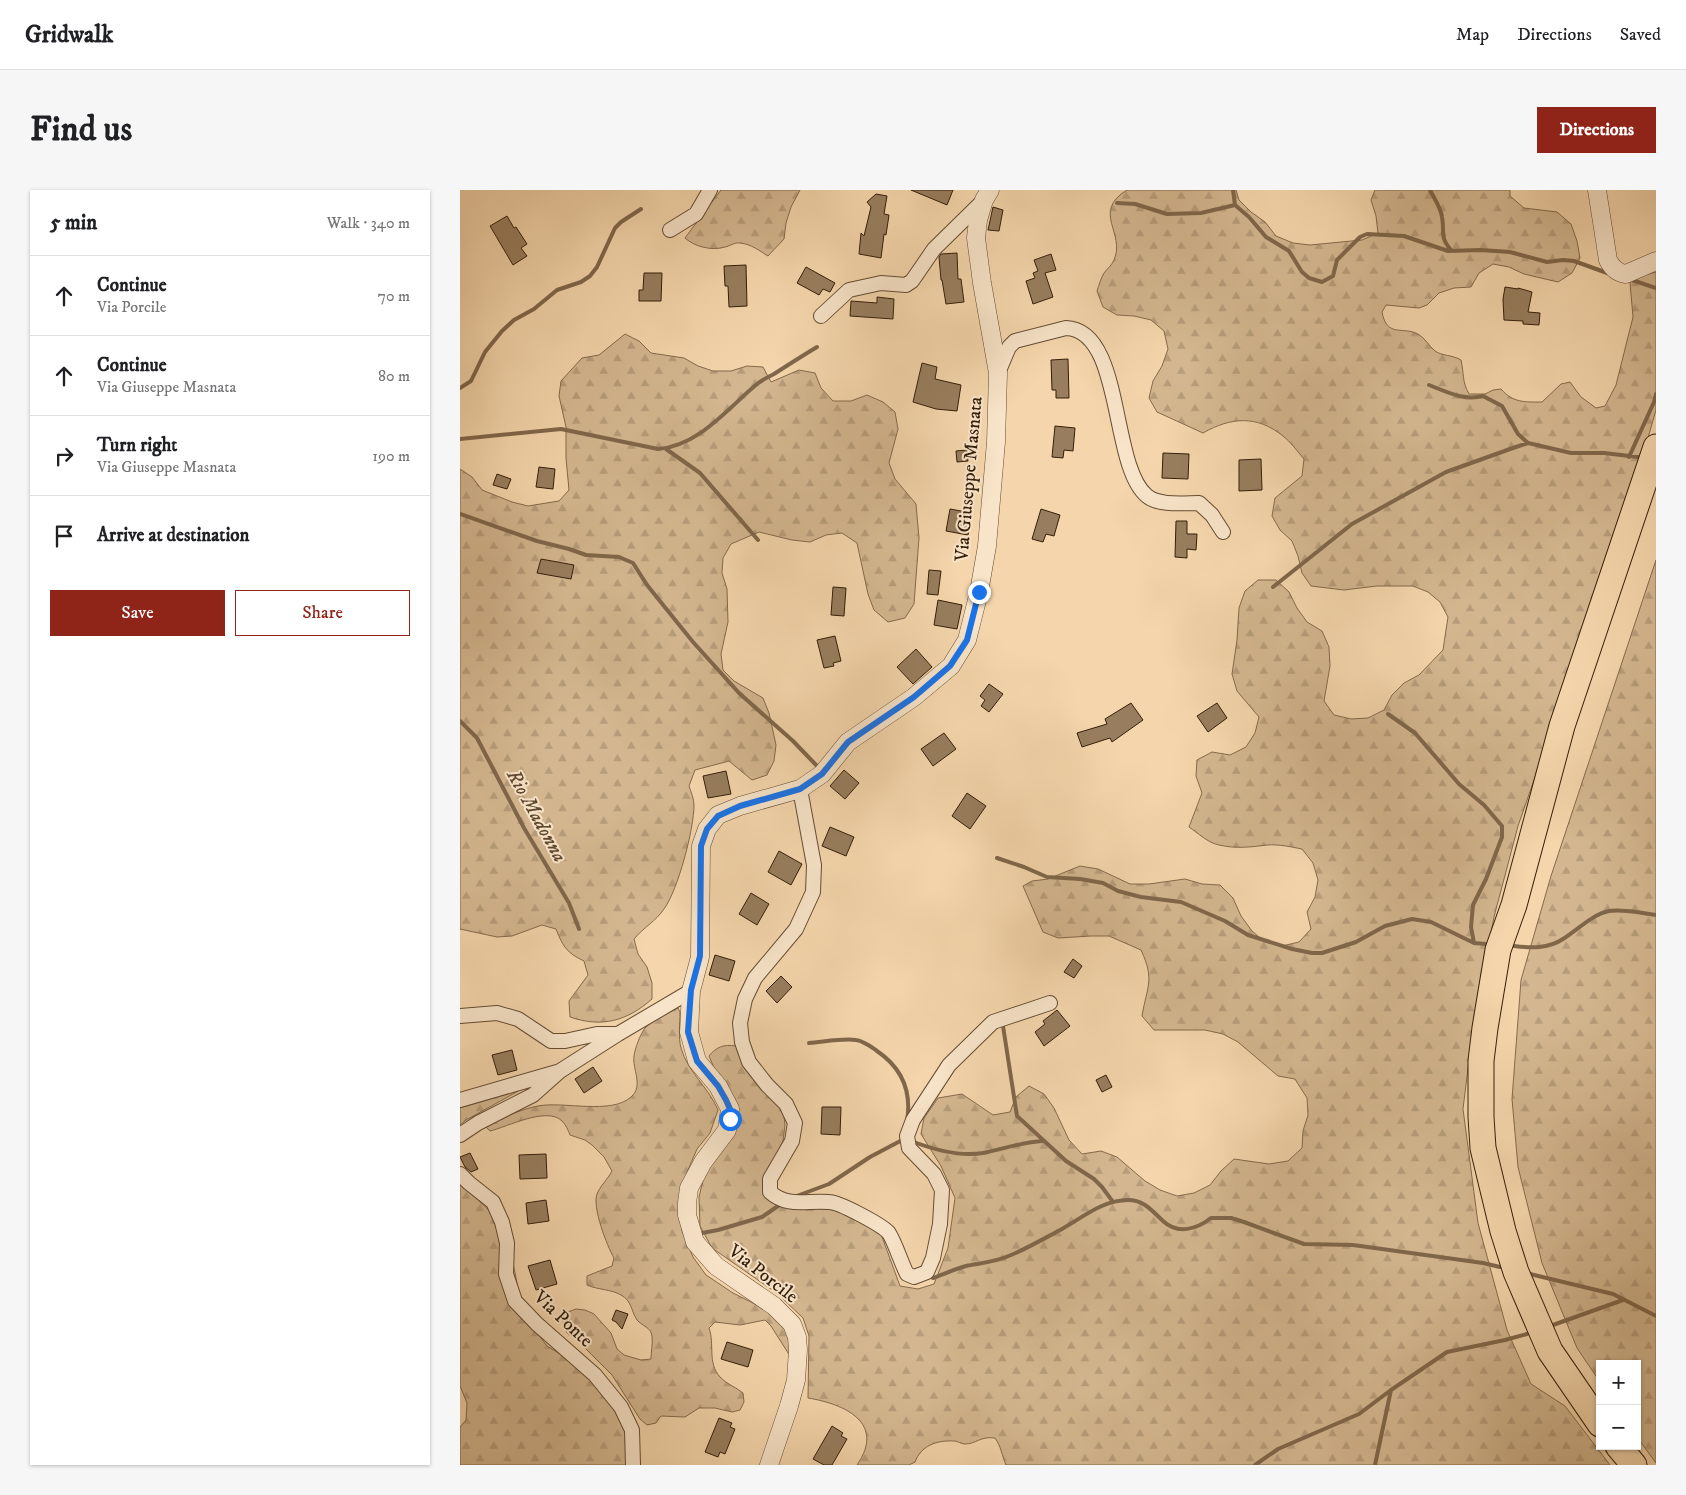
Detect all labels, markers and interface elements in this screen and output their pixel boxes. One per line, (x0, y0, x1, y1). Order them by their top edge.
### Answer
text: Gridwalk (25, 20, 113, 50)
text: Map (1456, 24, 1489, 46)
text: Directions (1517, 24, 1592, 46)
text: Saved (1620, 24, 1661, 46)
button: Directions (1537, 107, 1656, 153)
text: Find us (30, 108, 132, 152)
text: 5 min (50, 210, 97, 236)
text: Walk · 340 m (327, 213, 410, 233)
text: Continue (97, 274, 167, 297)
icon: ahead (50, 282, 78, 310)
text: 70 m (378, 286, 410, 306)
text: Via Porcile (97, 297, 166, 317)
text: Continue (97, 354, 167, 377)
icon: ahead (50, 362, 78, 390)
text: 80 m (378, 366, 410, 386)
text: Via Giuseppe Masnata (97, 377, 236, 397)
street label: Via Giuseppe Masnata (950, 396, 988, 563)
text: Turn right (97, 434, 177, 457)
icon: right (50, 442, 78, 470)
text: 190 m (372, 446, 410, 466)
text: Via Giuseppe Masnata (97, 457, 236, 477)
icon: arrive (50, 522, 78, 550)
text: Arrive at destination (97, 524, 249, 547)
route end (968, 581, 991, 604)
button: Save (50, 590, 225, 636)
button: Share (235, 590, 410, 636)
water label: Rio Madonna (500, 765, 572, 867)
route start (719, 1108, 742, 1131)
street label: Via Porcile (723, 1239, 803, 1309)
street label: Via Ponte (528, 1285, 597, 1352)
map controls (1596, 1360, 1641, 1450)
button: + (1596, 1360, 1641, 1405)
button: − (1596, 1405, 1641, 1450)

